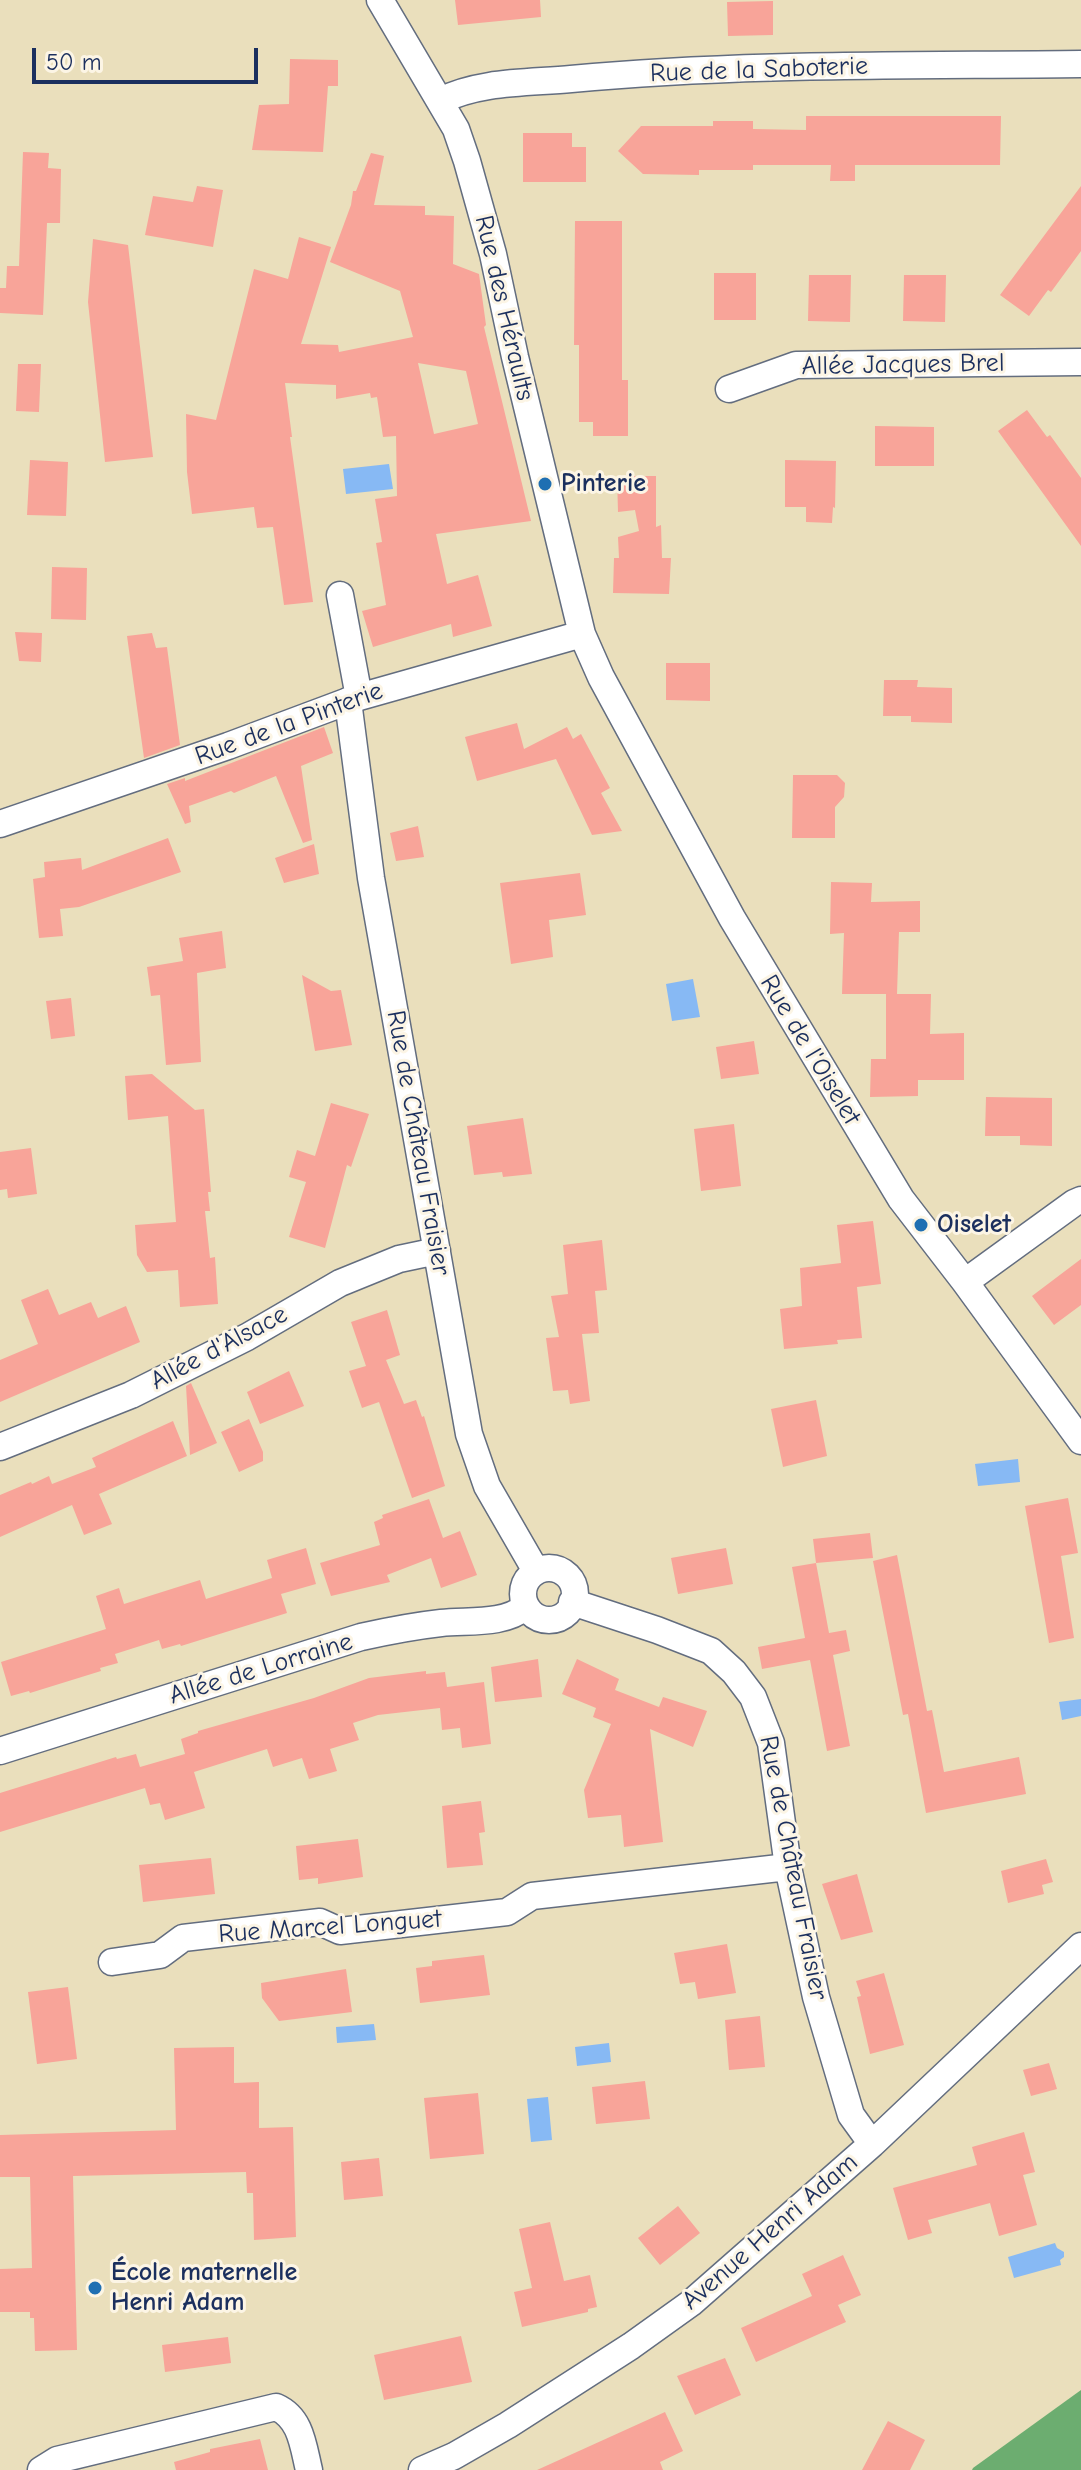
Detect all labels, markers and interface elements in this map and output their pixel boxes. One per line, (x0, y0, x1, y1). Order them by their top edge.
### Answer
scale bar (36, 32, 262, 82)
text: 50 m (46, 48, 102, 76)
street label: Rue de la Saboterie (650, 51, 868, 89)
street label: Rue des Héraults (468, 212, 540, 404)
street label: Allée Jacques Brel (801, 348, 1005, 382)
place label: Pinterie (561, 468, 646, 500)
marker: Pinterie (536, 475, 554, 493)
street label: Rue de la Pinterie (191, 676, 387, 772)
street label: Rue de l'Oiselet (753, 969, 867, 1131)
street label: Rue de Château Fraisier (379, 1008, 457, 1278)
place label: Oiselet (937, 1209, 1011, 1241)
marker: Oiselet (912, 1216, 930, 1234)
street label: Allée d'Alsace (145, 1299, 293, 1397)
street label: Allée de Lorraine (166, 1626, 356, 1712)
street label: Rue de Château Fraisier (752, 1733, 834, 2003)
street label: Rue Marcel Longuet (217, 1904, 443, 1950)
street label: Avenue Henri Adam (676, 2147, 864, 2317)
place label: École maternelle Henri Adam (111, 2257, 297, 2318)
marker: École maternelle Henri Adam (86, 2279, 104, 2297)

